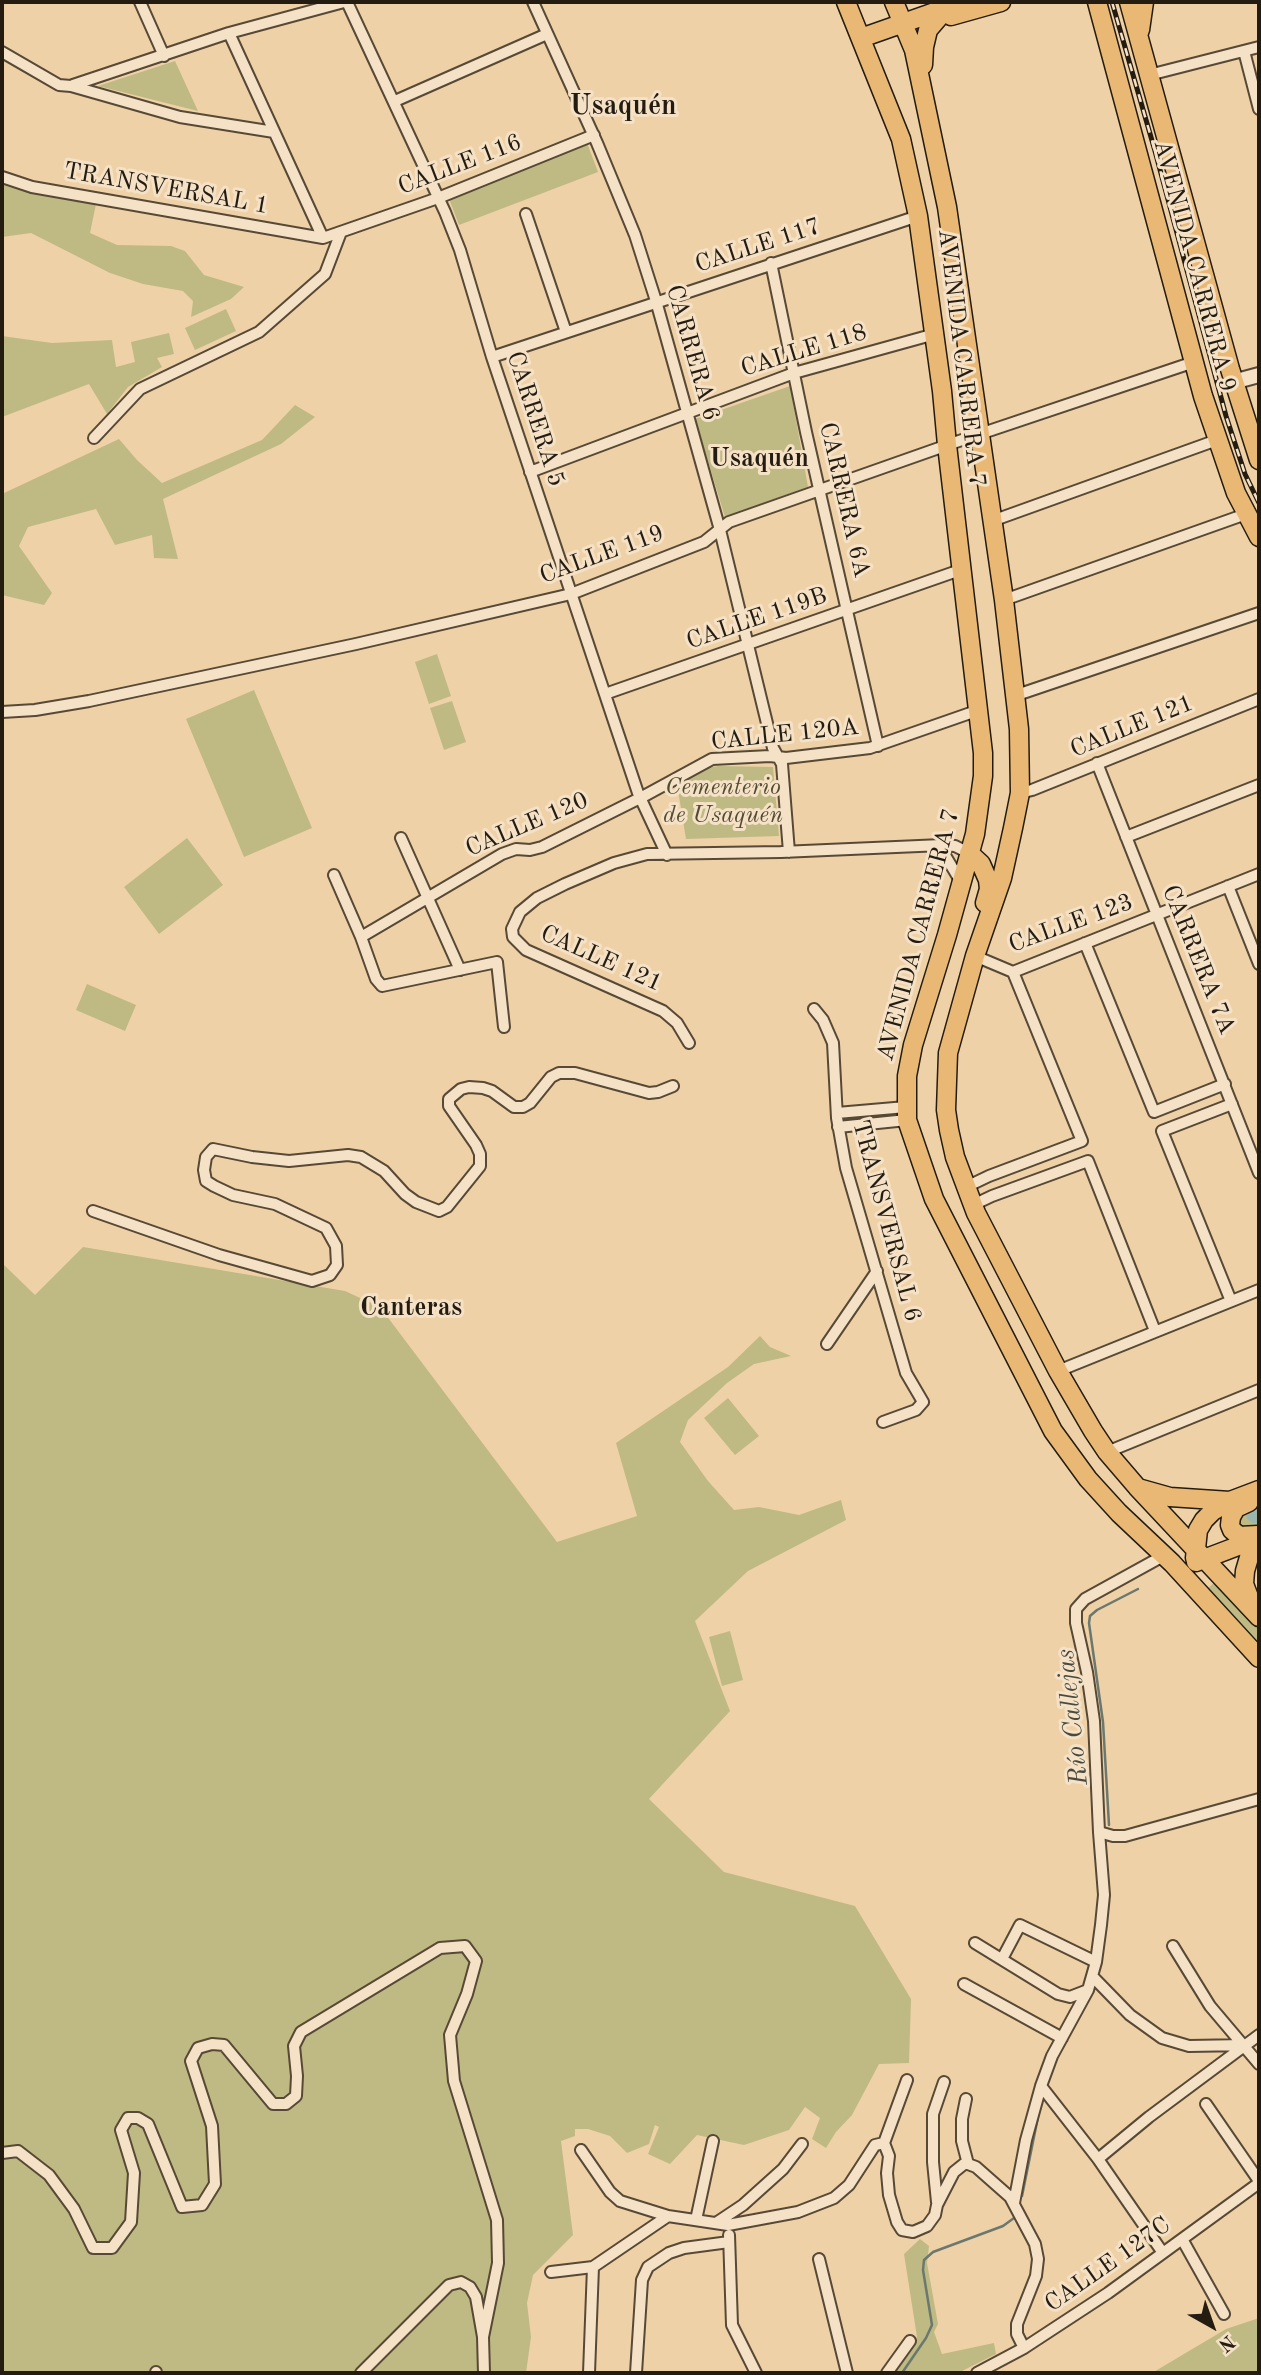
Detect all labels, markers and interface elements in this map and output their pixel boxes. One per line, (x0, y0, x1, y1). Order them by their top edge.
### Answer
district label: Usaquén (569, 90, 677, 124)
street label: CALLE 116 (394, 128, 526, 202)
street label: AVENIDA CARRERA 9 (1146, 137, 1242, 395)
street label: TRANSVERSAL 1 (61, 157, 271, 221)
street label: CALLE 117 (692, 212, 824, 280)
street label: AVENIDA CARRERA 7 (931, 227, 991, 489)
street label: CARRERA 6 (659, 282, 725, 424)
street label: CALLE 118 (737, 318, 871, 384)
street label: CARRERA 5 (500, 348, 570, 490)
street label: CARRERA 6A (812, 419, 876, 581)
district label: Usaquén (709, 443, 809, 475)
street label: CALLE 119 (536, 519, 668, 591)
street label: CALLE 119B (683, 581, 831, 657)
street label: CALLE 121 (1066, 689, 1198, 765)
street label: CALLE 120A (710, 713, 860, 757)
park label: Cementerio de Usaquén (663, 774, 783, 830)
street label: CALLE 120 (461, 786, 593, 864)
street label: AVENIDA CARRERA 7 (871, 806, 967, 1064)
street label: CARRERA 7A (1155, 881, 1241, 1039)
street label: CALLE 123 (1005, 888, 1137, 960)
street label: CALLE 121 (536, 919, 666, 999)
street label: TRANSVERSAL 6 (845, 1117, 927, 1325)
district label: Canteras (360, 1292, 462, 1324)
water label: Río Callejas (1050, 1647, 1096, 1787)
street label: CALLE 127C (1040, 2211, 1176, 2319)
north arrow (1177, 2291, 1247, 2361)
text: N (1214, 2331, 1237, 2354)

